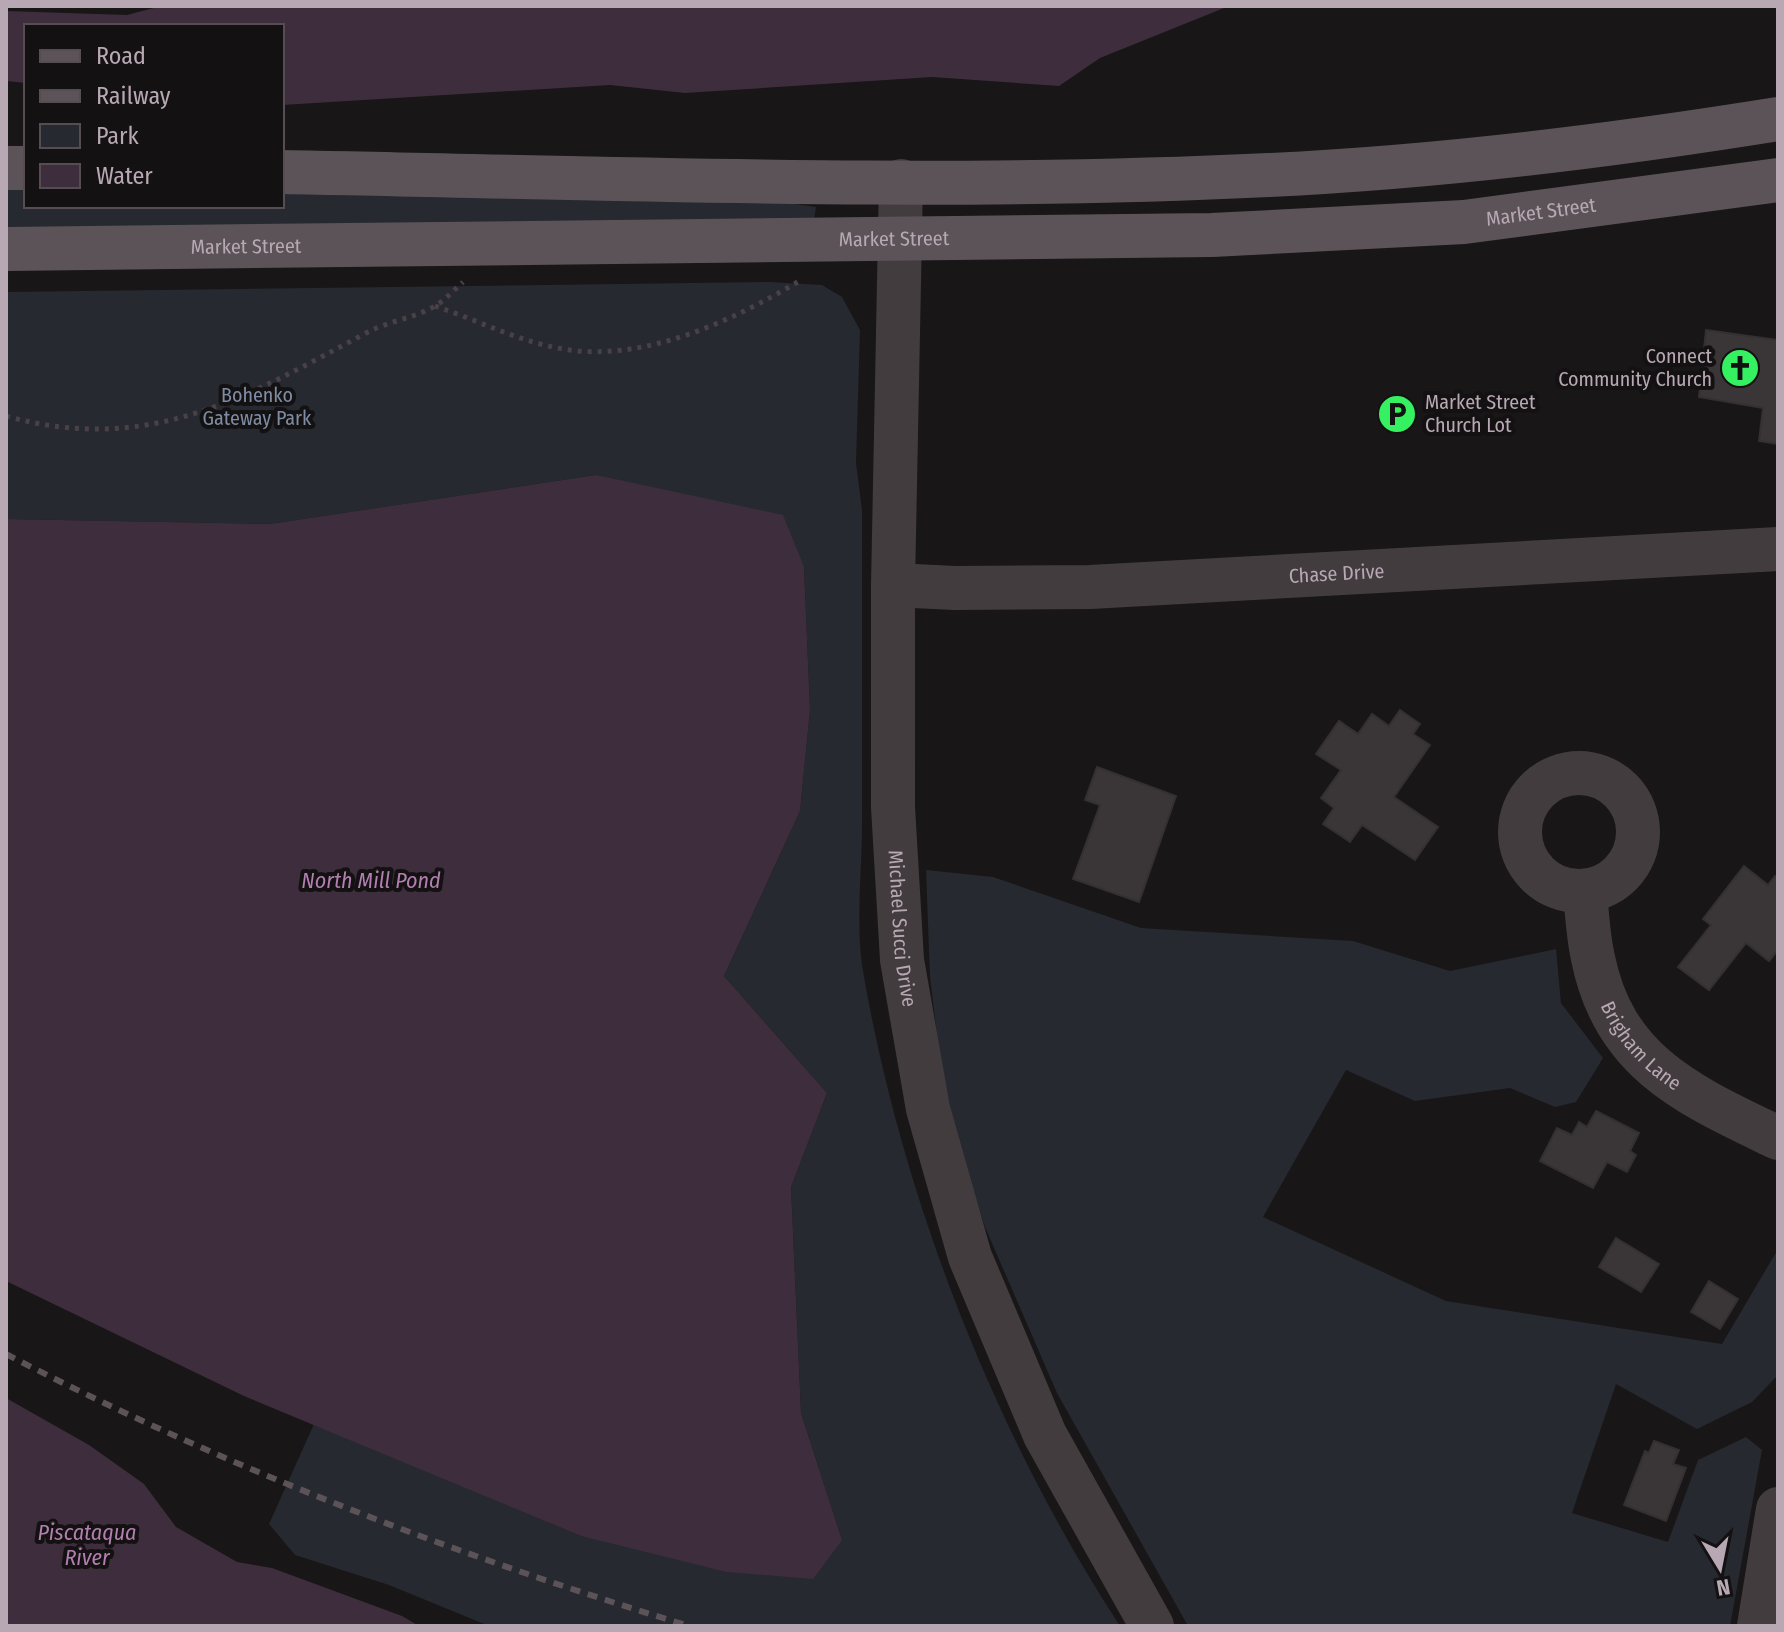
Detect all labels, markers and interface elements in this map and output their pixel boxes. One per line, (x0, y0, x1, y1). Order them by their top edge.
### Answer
legend (24, 24, 284, 208)
text: Road (96, 42, 146, 70)
text: Railway (96, 82, 171, 110)
text: Park (96, 122, 139, 150)
text: Water (96, 162, 153, 190)
street label: Market Street (1485, 192, 1598, 231)
street label: Market Street (839, 226, 950, 251)
street label: Market Street (191, 234, 302, 259)
place label: Connect Community Church (1558, 344, 1712, 391)
church icon: Connect Community Church (1719, 347, 1761, 389)
park label: Bohenko Gateway Park (203, 383, 312, 430)
place label: Market Street Church Lot (1425, 390, 1536, 437)
parking icon: Market Street Church Lot (1376, 393, 1418, 435)
street label: Chase Drive (1288, 559, 1385, 588)
street label: Michael Succi Drive (884, 849, 922, 1009)
water label: North Mill Pond (301, 867, 441, 894)
street label: Brigham Lane (1596, 997, 1686, 1095)
water label: Piscataqua River (38, 1519, 136, 1571)
north arrow (1680, 1528, 1760, 1608)
text: N (1715, 1573, 1732, 1602)

